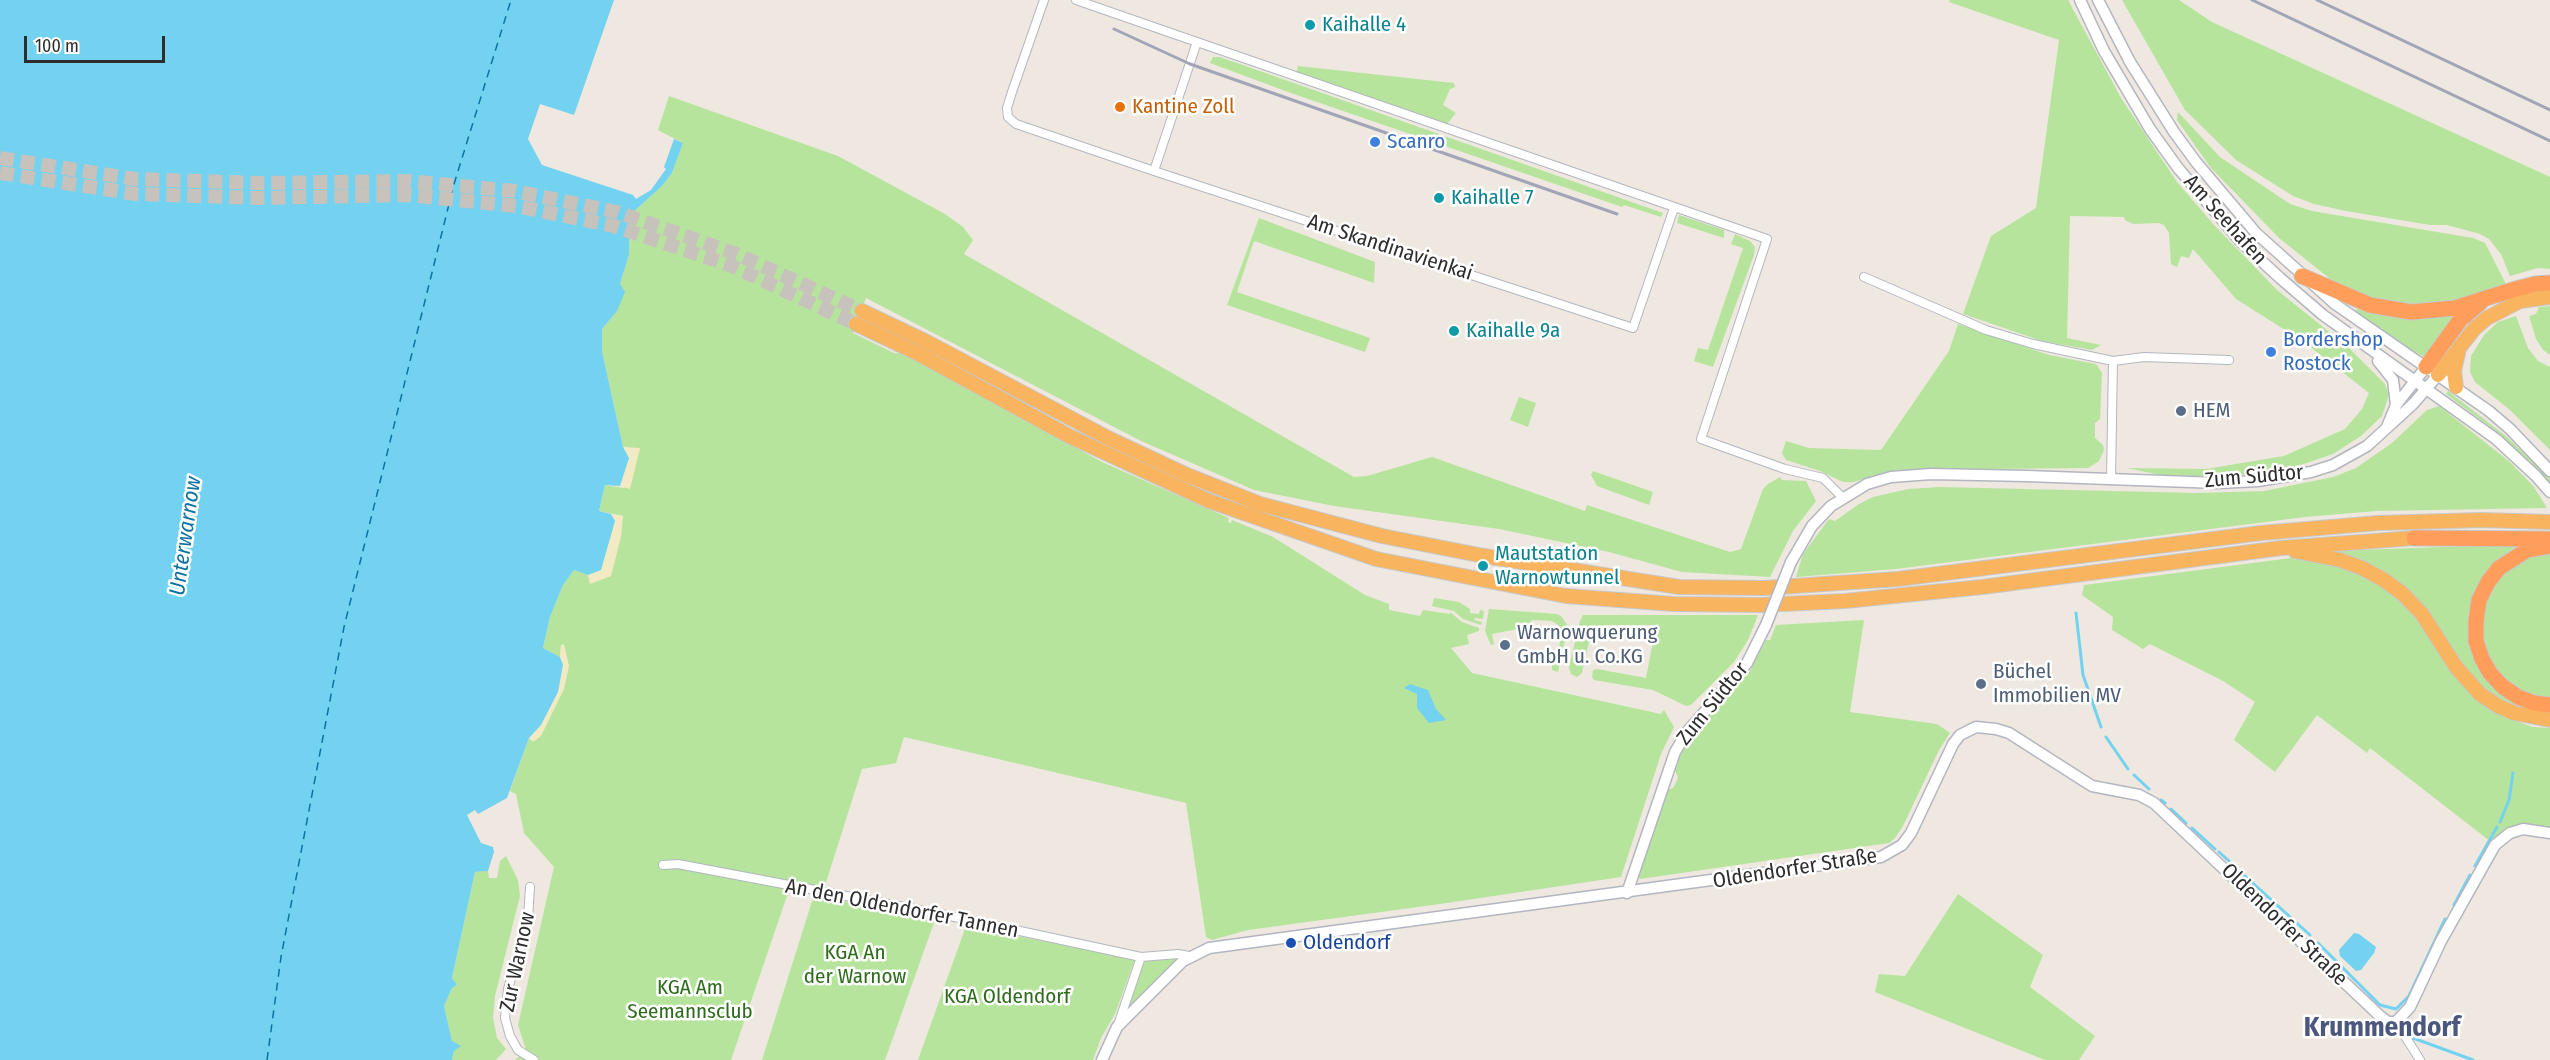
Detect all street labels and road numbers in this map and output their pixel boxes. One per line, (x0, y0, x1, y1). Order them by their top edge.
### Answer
street label: Am Seehafen (2178, 170, 2272, 270)
street label: Am Skandinavienkai (1304, 209, 1476, 287)
street label: Zum Südtor (2204, 460, 2304, 494)
street label: Zum Südtor (1672, 658, 1754, 750)
street label: Oldendorfer Straße (1711, 844, 1879, 894)
street label: Oldendorfer Straße (2216, 858, 2352, 992)
street label: An den Oldendorfer Tannen (783, 874, 1021, 944)
street label: Zur Warnow (495, 910, 541, 1014)

